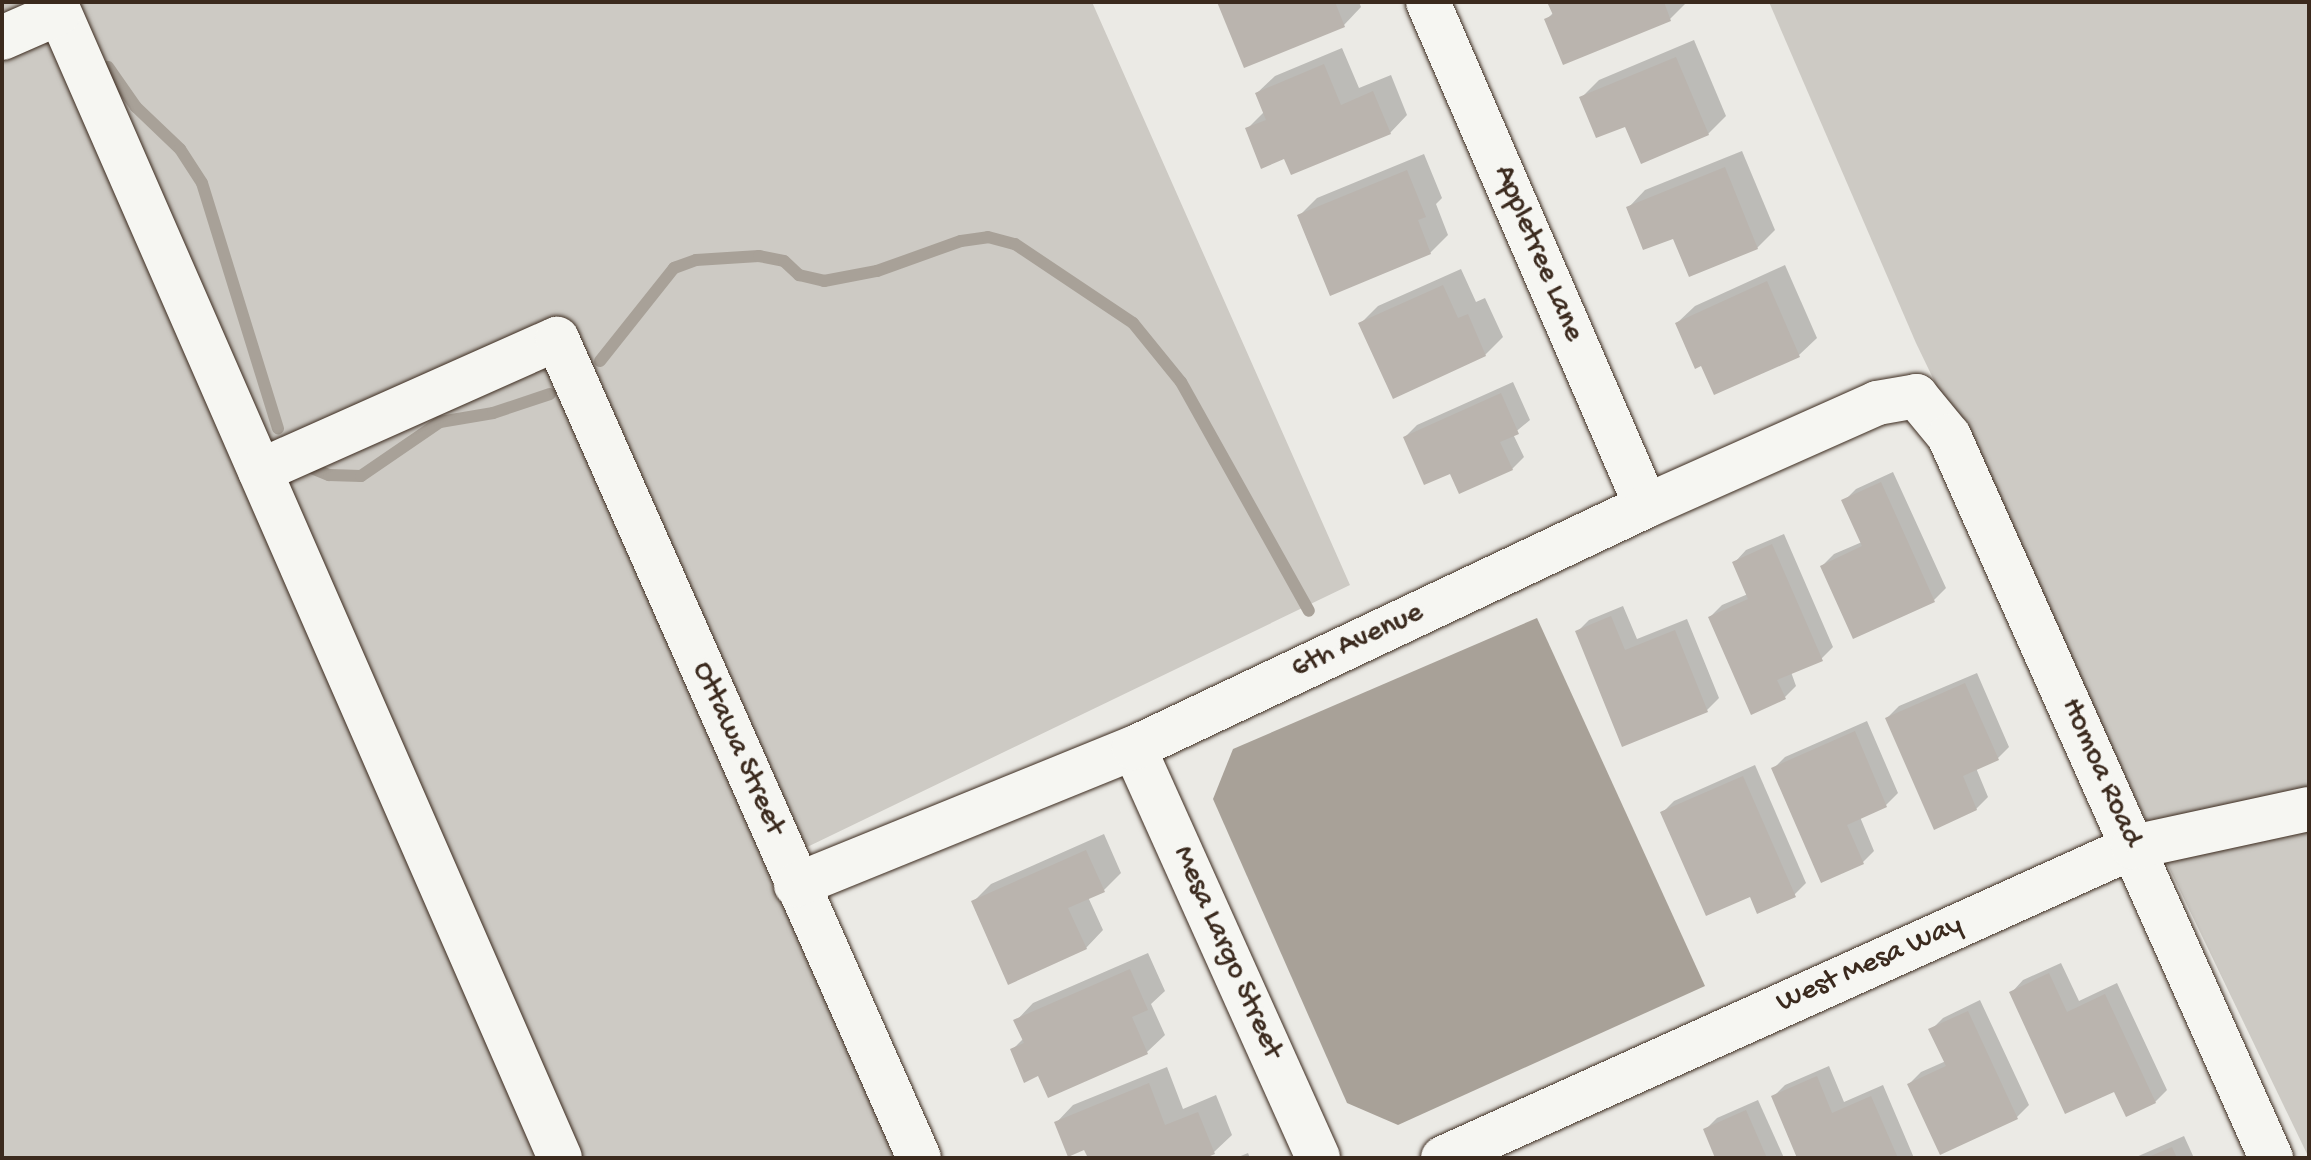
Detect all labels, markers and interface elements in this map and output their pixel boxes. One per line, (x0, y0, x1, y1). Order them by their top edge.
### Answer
street label: Appletree Lane (1484, 161, 1590, 347)
street label: 6th Avenue (1287, 596, 1429, 688)
street label: Ottawa Street (683, 657, 791, 841)
street label: Homoa Road (2051, 693, 2149, 853)
street label: Mesa Largo Street (1163, 841, 1289, 1065)
street label: West Mesa Way (1772, 908, 1968, 1022)

